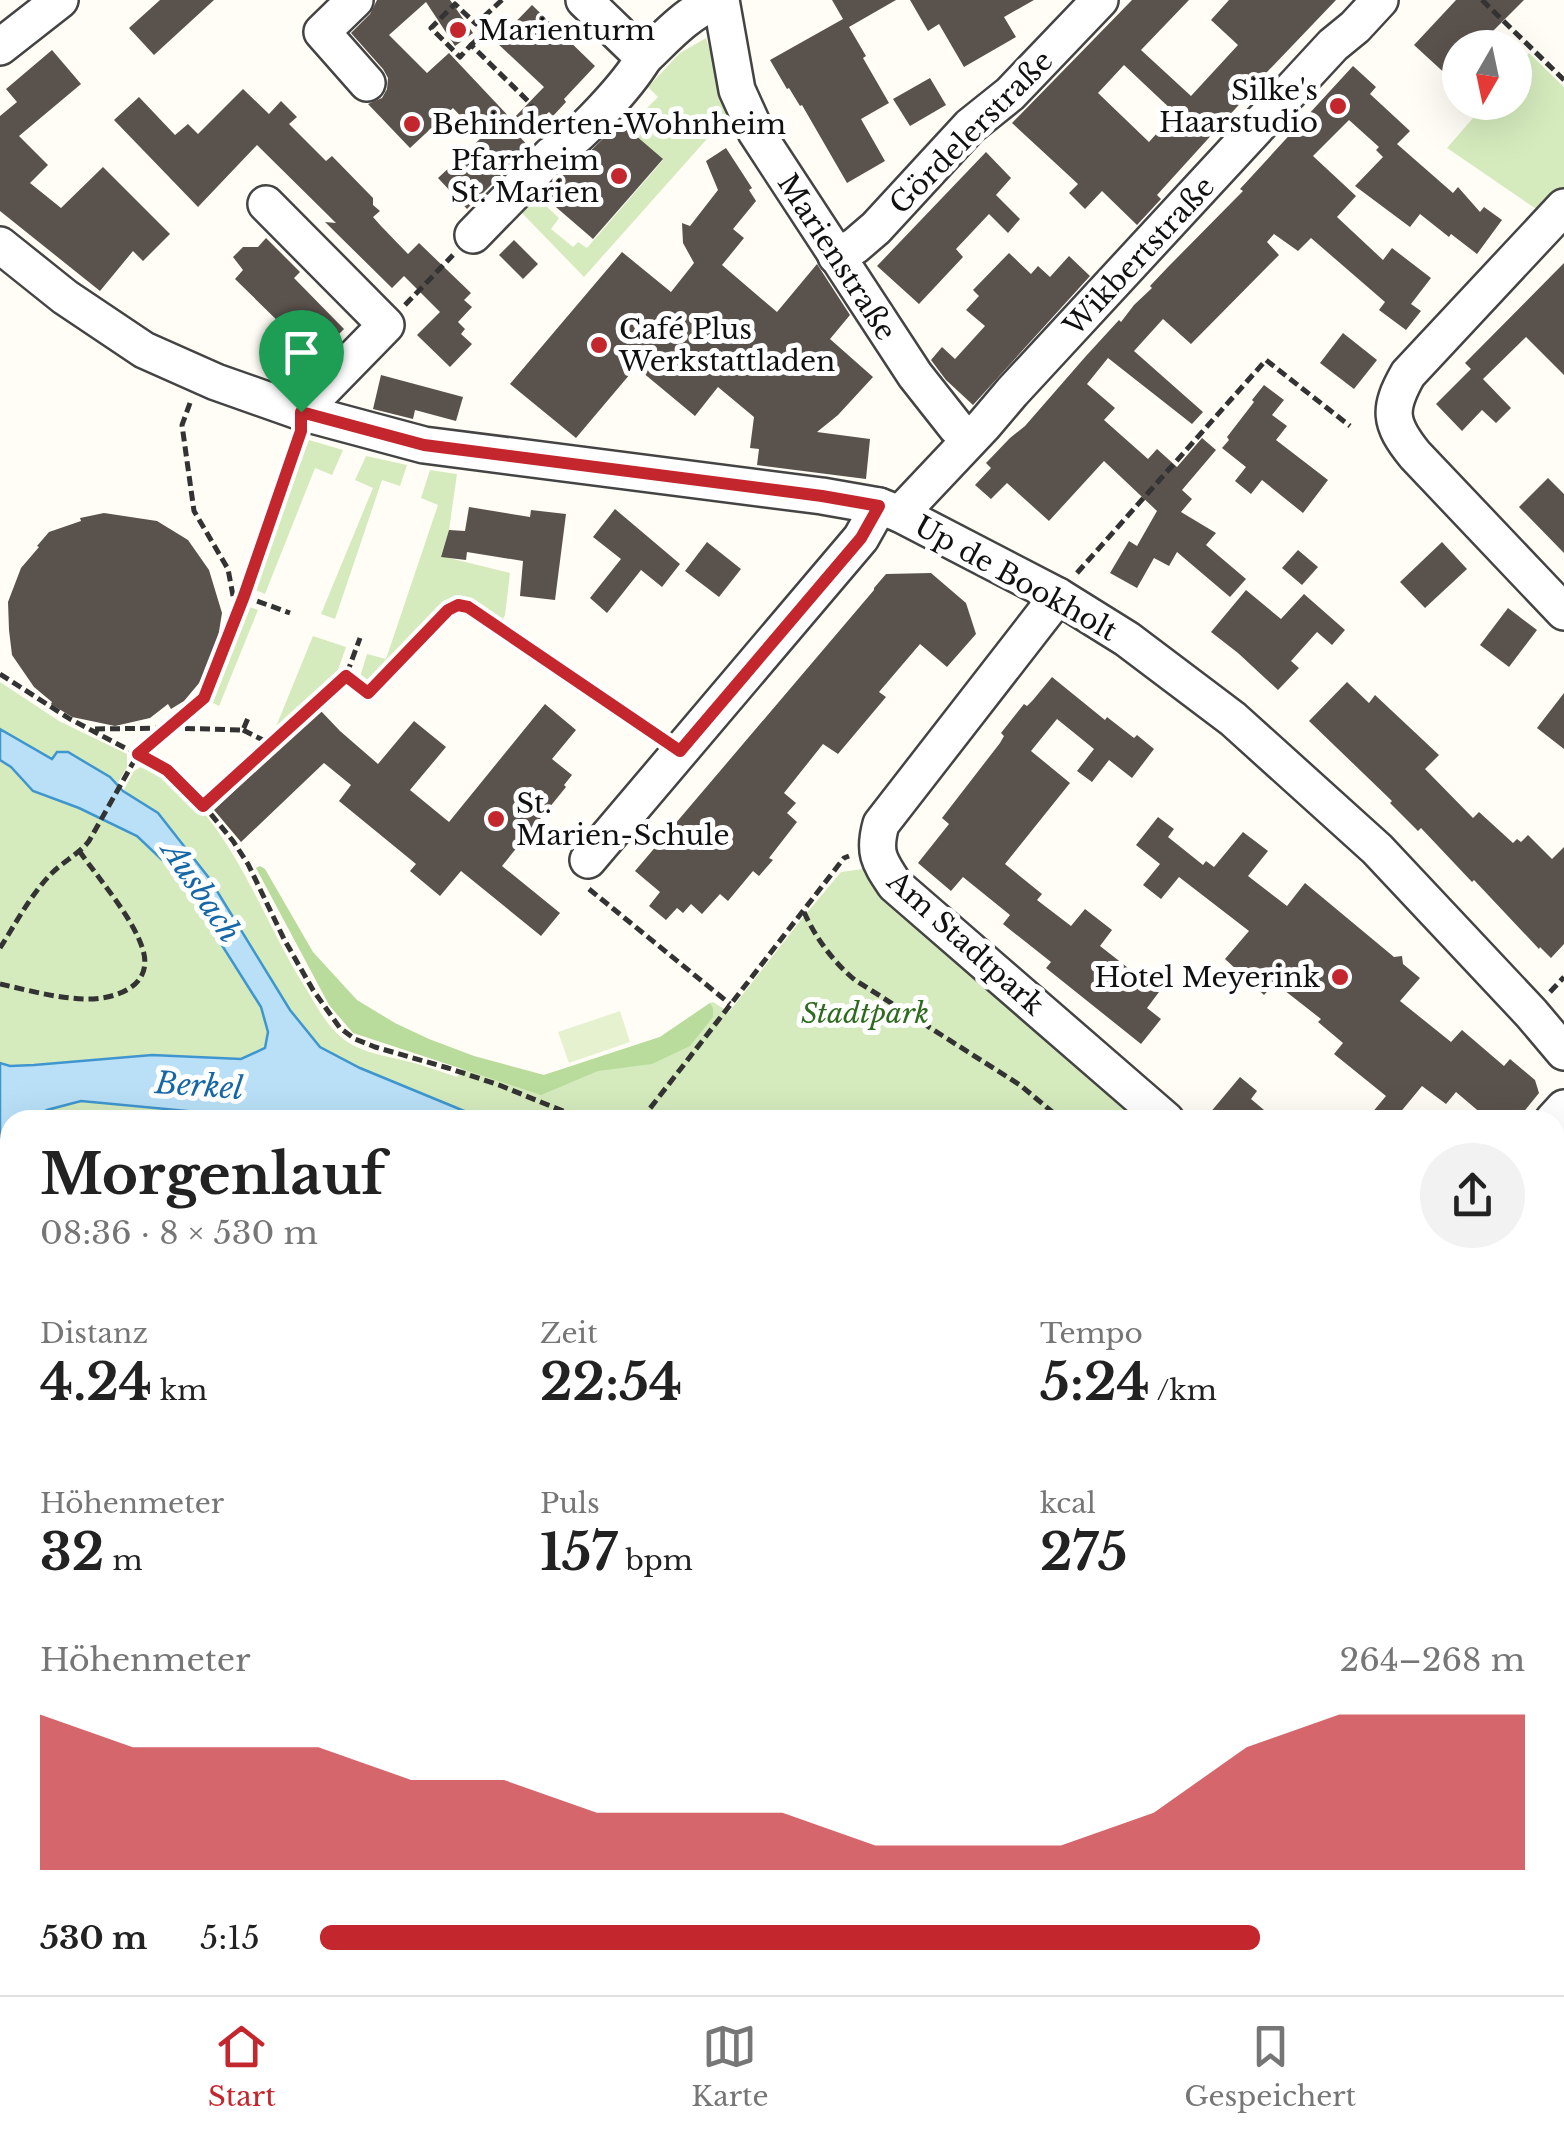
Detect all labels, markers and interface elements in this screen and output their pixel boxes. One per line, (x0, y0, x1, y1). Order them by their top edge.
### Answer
place label: Marienturm (478, 13, 655, 48)
marker: Marienturm (447, 19, 469, 41)
north arrow (1442, 30, 1532, 120)
map controls (1442, 30, 1532, 120)
street label: Gördelerstraße (882, 43, 1060, 221)
place label: Silke's Haarstudio (1159, 73, 1318, 140)
marker: Silke's Haarstudio (1327, 95, 1349, 117)
place label: Behinderten-Wohnheim (432, 107, 786, 142)
marker: Behinderten-Wohnheim (401, 113, 423, 135)
place label: Pfarrheim St. Marien (451, 143, 599, 210)
marker: Pfarrheim St. Marien (608, 165, 630, 187)
street label: Marienstraße (770, 167, 903, 347)
street label: Wikbertstraße (1056, 169, 1222, 344)
pin (259, 310, 344, 413)
place label: Café Plus Werkstattladen (618, 312, 835, 379)
icon: arrive (274, 325, 329, 380)
marker: Café Plus Werkstattladen (588, 334, 610, 356)
street label: Up de Bookholt (908, 508, 1123, 649)
place label: St. Marien-Schule (516, 786, 729, 853)
marker: St. Marien-Schule (485, 808, 507, 830)
water label: Ausbach (152, 831, 249, 949)
street label: Am Stadtpark (880, 863, 1052, 1023)
place label: Hotel Meyerink (1094, 960, 1321, 995)
marker: Hotel Meyerink (1329, 966, 1351, 988)
park label: Stadtpark (801, 996, 929, 1031)
water label: Berkel (153, 1064, 245, 1107)
text: Morgenlauf (40, 1141, 385, 1209)
button: share (1420, 1143, 1525, 1248)
text: 08:36 · 8 × 530 m (40, 1213, 318, 1253)
text: Distanz (40, 1316, 148, 1351)
text: Zeit (540, 1316, 598, 1351)
text: Tempo (1040, 1316, 1143, 1351)
text: 4.24 (40, 1351, 152, 1414)
text: 22:54 (540, 1351, 682, 1414)
text: 5:24 (1040, 1351, 1150, 1414)
text: km (152, 1373, 207, 1408)
text: /km (1150, 1373, 1217, 1408)
text: Höhenmeter (40, 1486, 224, 1521)
text: Puls (540, 1486, 600, 1521)
text: kcal (1040, 1486, 1096, 1521)
text: 32 (40, 1521, 104, 1584)
text: 157 (540, 1521, 617, 1584)
text: 275 (1040, 1521, 1127, 1584)
text: m (104, 1543, 143, 1578)
text: bpm (617, 1543, 693, 1578)
text: Höhenmeter (40, 1640, 250, 1680)
text: 264–268 m (1340, 1640, 1525, 1680)
text: 530 m (40, 1918, 148, 1958)
text: 5:15 (200, 1918, 260, 1958)
tab: Start (208, 2019, 276, 2114)
tab: Karte (691, 2019, 769, 2114)
tab: Gespeichert (1184, 2019, 1356, 2114)

